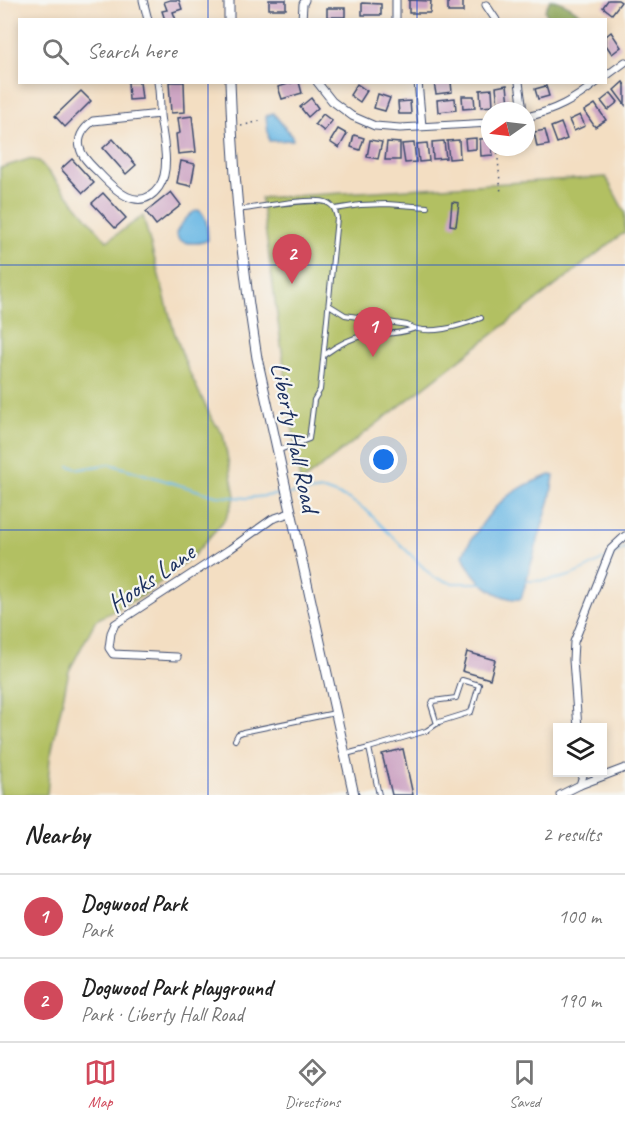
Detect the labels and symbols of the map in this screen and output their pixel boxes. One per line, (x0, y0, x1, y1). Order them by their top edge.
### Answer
north arrow (481, 102, 535, 156)
pin: 2 (272, 234, 312, 284)
pin: 1 (354, 308, 392, 357)
street label: Liberty Hall Road (263, 359, 328, 519)
your location (369, 445, 398, 474)
street label: Hooks Lane (101, 534, 203, 620)

